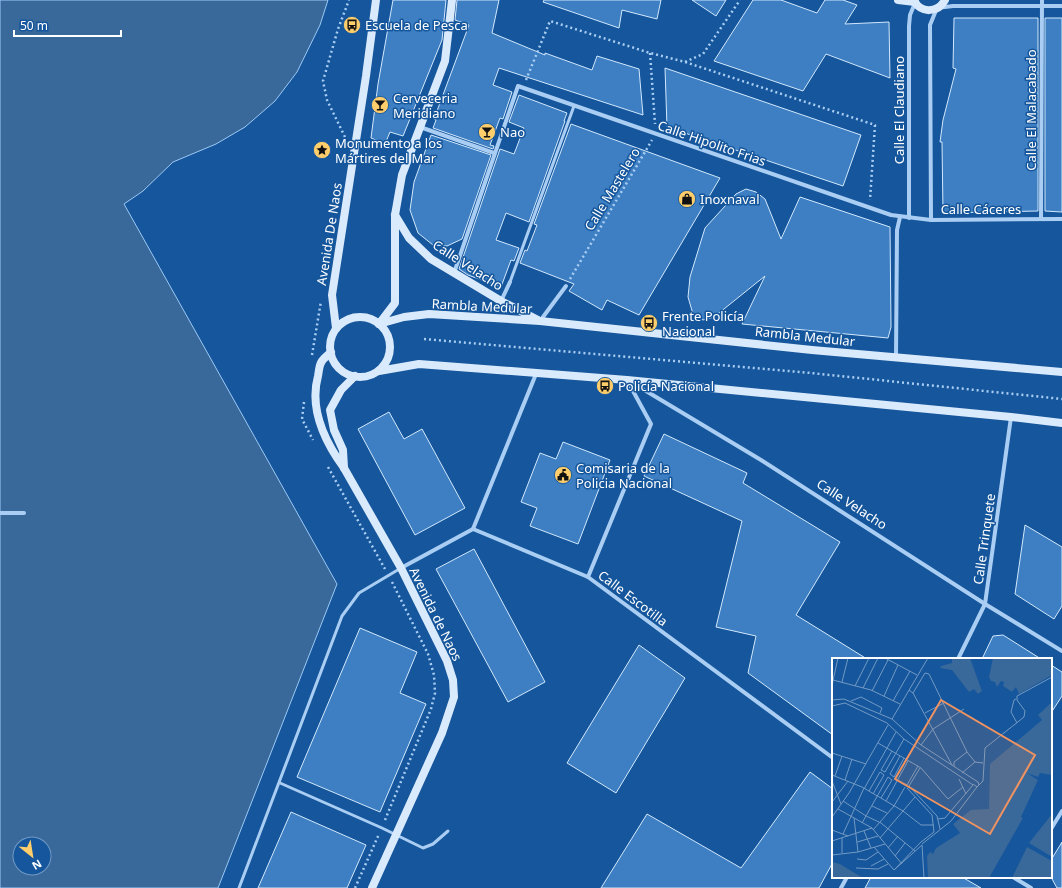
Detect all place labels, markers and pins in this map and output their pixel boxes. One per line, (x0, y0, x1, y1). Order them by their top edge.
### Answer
bus stop icon: Escuela de Pesca (342, 15, 362, 35)
place label: Escuela de Pesca (365, 16, 468, 34)
place label: Cerveceria Meridiano (393, 89, 457, 122)
bar icon: Cerveceria Meridiano (370, 95, 390, 115)
bar icon: Nao (477, 122, 497, 142)
place label: Nao (500, 123, 525, 141)
place label: Monumento a los Mártires del Mar (335, 134, 442, 167)
place icon: Monumento a los Mártires del Mar (312, 140, 332, 160)
shop icon: Inoxnaval (677, 189, 697, 209)
place label: Inoxnaval (700, 190, 760, 208)
place label: Frente Policía Nacional (662, 307, 744, 340)
bus stop icon: Frente Policía Nacional (639, 313, 659, 333)
bus stop icon: Policía Nacional (595, 376, 615, 396)
place label: Policía Nacional (618, 377, 714, 395)
place label: Comisaria de la Policia Nacional (576, 459, 672, 492)
public building icon: Comisaria de la Policia Nacional (553, 465, 573, 485)

